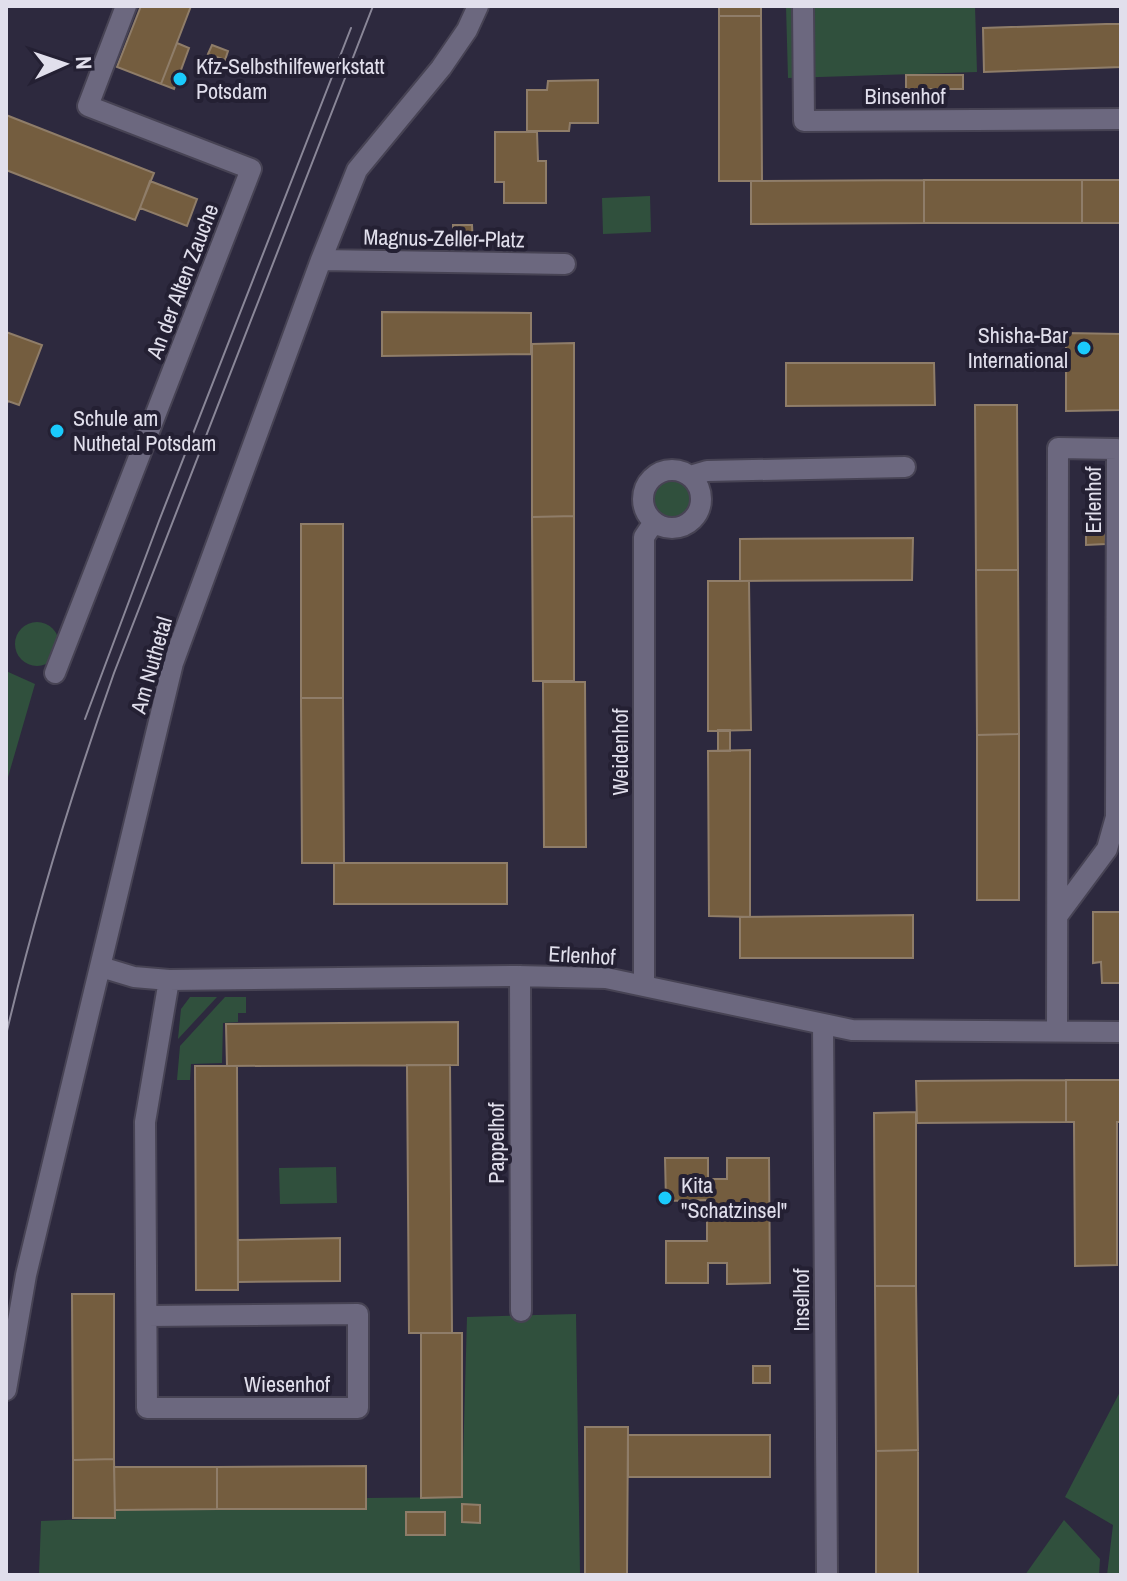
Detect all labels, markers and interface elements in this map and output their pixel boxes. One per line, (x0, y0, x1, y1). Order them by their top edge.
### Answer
north arrow (24, 24, 104, 104)
place label: Kfz-Selbsthilfewerkstatt Potsdam (196, 51, 385, 106)
text: N (69, 56, 99, 70)
marker: Kfz-Selbsthilfewerkstatt Potsdam (171, 70, 189, 88)
street label: Binsenhof (864, 81, 947, 111)
street label: An der Alten Zauche (138, 199, 225, 364)
street label: Magnus-Zeller-Platz (363, 222, 525, 254)
place label: Shisha-Bar International (968, 320, 1068, 375)
marker: Shisha-Bar International (1075, 339, 1093, 357)
place label: Schule am Nuthetal Potsdam (73, 403, 216, 458)
marker: Schule am Nuthetal Potsdam (48, 422, 66, 440)
street label: Erlenhof (1078, 465, 1108, 534)
street label: Am Nuthetal (123, 613, 179, 718)
street label: Weidenhof (605, 708, 635, 795)
street label: Erlenhof (548, 938, 617, 972)
street label: Pappelhof (481, 1101, 511, 1184)
place label: Kita "Schatzinsel" (681, 1170, 787, 1225)
marker: Kita "Schatzinsel" (656, 1189, 674, 1207)
street label: Inselhof (786, 1267, 816, 1332)
street label: Wiesenhof (244, 1369, 331, 1399)

